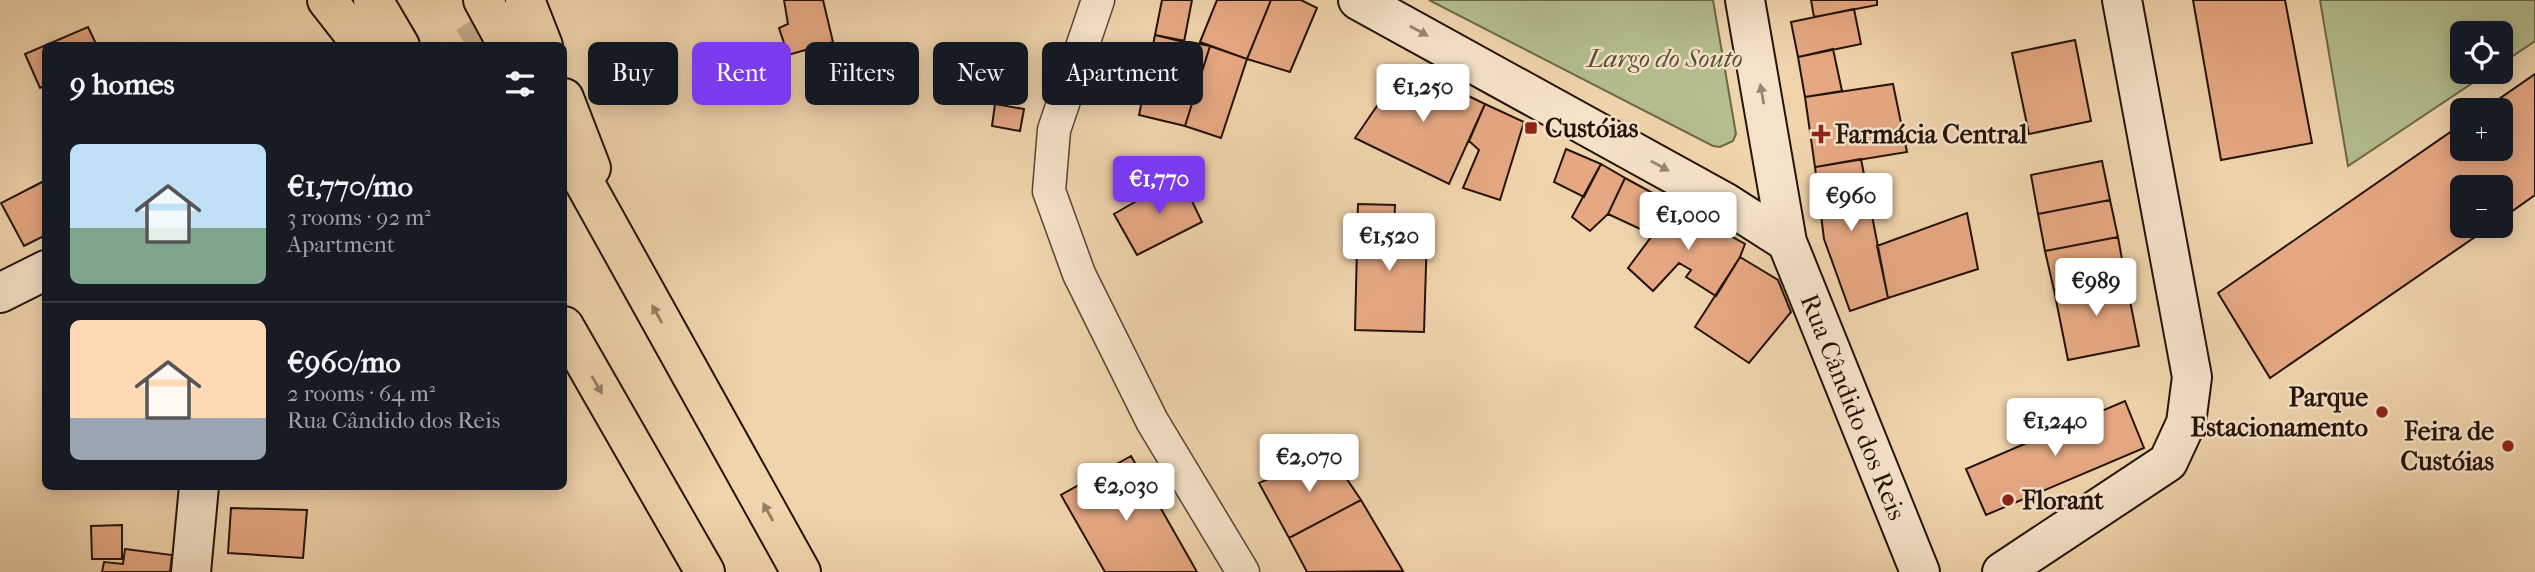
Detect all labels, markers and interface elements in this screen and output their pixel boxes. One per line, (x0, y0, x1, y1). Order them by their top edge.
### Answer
map controls (2450, 21, 2513, 238)
button: locate (2450, 21, 2513, 84)
one-way arrow (1409, 25, 1428, 37)
chip: Buy (588, 42, 678, 105)
chip: Rent (692, 42, 791, 105)
chip: Filters (805, 42, 919, 105)
chip: New (933, 42, 1028, 105)
chip: Apartment (1042, 42, 1203, 105)
park label: Largo do Souto (1585, 43, 1743, 74)
pin: €1,250 (1366, 64, 1480, 124)
icon: filters (501, 65, 539, 103)
text: 9 homes (70, 67, 175, 102)
text: €1,250 (1392, 73, 1454, 100)
one-way arrow (1756, 83, 1767, 105)
button: + (2450, 98, 2513, 161)
place label: Custóias (1545, 113, 1639, 144)
place label: Farmácia Central (1834, 119, 2028, 150)
marker: Custóias (1523, 120, 1539, 136)
marker: Farmácia Central (1813, 126, 1829, 142)
pin: €1,770 (1102, 156, 1216, 216)
one-way arrow (1650, 160, 1670, 172)
text: €1,770 (1129, 165, 1189, 192)
text: €1,770/mo (287, 169, 413, 204)
icon: home (126, 172, 210, 256)
pin: €960 (1810, 174, 1892, 233)
button: − (2450, 175, 2513, 238)
text: €960 (1826, 182, 1876, 209)
pin: €1,000 (1631, 192, 1745, 252)
text: €1,000 (1656, 201, 1720, 228)
text: 3 rooms · 92 m² (287, 204, 431, 231)
pin: €1,520 (1332, 214, 1446, 273)
text: €1,520 (1359, 222, 1419, 249)
text: Apartment (287, 231, 395, 258)
pin: €989 (2055, 258, 2137, 318)
text: €989 (2071, 267, 2121, 294)
street label: Rua Cândido dos Reis (1793, 289, 1913, 525)
one-way arrow (651, 304, 663, 323)
text: €960/mo (287, 345, 401, 380)
icon: home (126, 348, 210, 432)
one-way arrow (591, 375, 604, 394)
text: 2 rooms · 64 m² (287, 380, 435, 407)
place label: Parque Estacionamento (2190, 382, 2368, 443)
pin: €1,240 (1998, 398, 2112, 458)
marker: Parque Estacionamento (2374, 404, 2390, 420)
text: Rua Cândido dos Reis (287, 407, 500, 434)
text: €1,240 (2023, 407, 2087, 434)
place label: Feira de Custóias (2401, 416, 2494, 477)
pin: €2,070 (1252, 434, 1366, 494)
marker: Feira de Custóias (2500, 438, 2516, 454)
text: €2,070 (1276, 443, 1342, 470)
pin: €2,030 (1069, 463, 1183, 523)
text: €2,030 (1093, 472, 1159, 499)
place label: Florant (2021, 485, 2104, 516)
marker: Florant (2000, 492, 2016, 508)
one-way arrow (762, 503, 774, 522)

